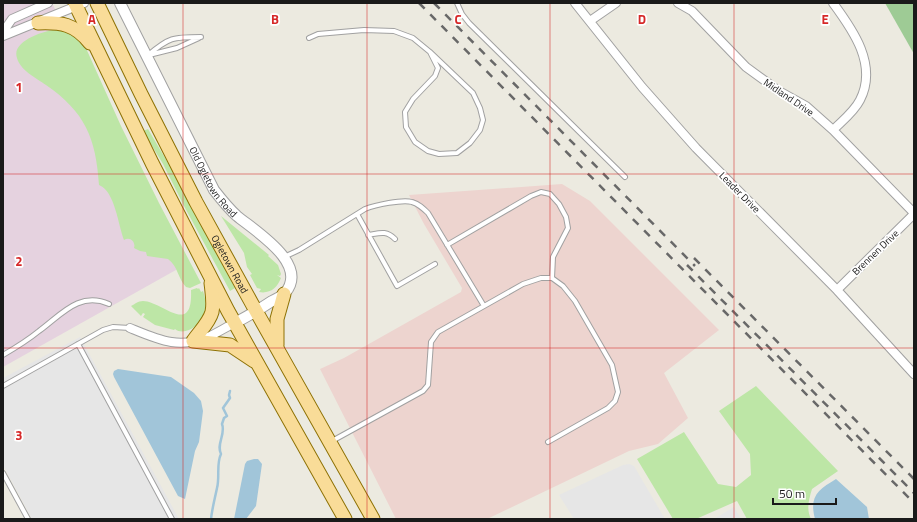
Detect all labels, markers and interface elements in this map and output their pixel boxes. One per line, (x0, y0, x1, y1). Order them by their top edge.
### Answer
text: A (88, 9, 96, 29)
text: B (271, 9, 279, 29)
text: C (454, 9, 462, 29)
text: D (638, 9, 646, 29)
text: E (821, 9, 829, 29)
street label: Midland Drive (761, 75, 817, 120)
text: 1 (15, 77, 23, 97)
street label: Old Ogletown Road (185, 144, 241, 221)
street label: Leader Drive (716, 168, 764, 216)
street label: Brennen Drive (849, 226, 902, 279)
street label: Ogletown Road (207, 232, 252, 296)
text: 2 (15, 251, 23, 271)
text: 3 (15, 425, 23, 445)
scale bar (773, 480, 836, 506)
text: 50 m (779, 484, 805, 503)

